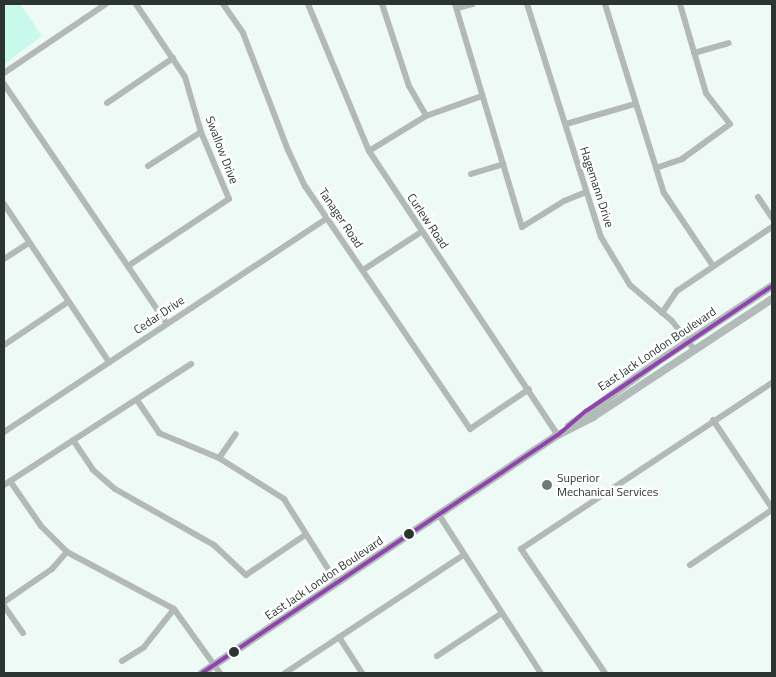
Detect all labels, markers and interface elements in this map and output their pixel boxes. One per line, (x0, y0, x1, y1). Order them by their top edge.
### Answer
street label: Swallow Drive (202, 114, 242, 186)
street label: Hagemann Drive (577, 145, 617, 229)
street label: Tanager Road (316, 185, 366, 251)
street label: Curlew Road (404, 191, 452, 251)
street label: Cedar Drive (131, 293, 187, 337)
street label: East Jack London Boulevard (595, 304, 719, 394)
place label: Superior Mechanical Services (557, 471, 658, 499)
marker: Superior Mechanical Services (541, 479, 553, 491)
unlabelled marker (404, 529, 414, 539)
street label: East Jack London Boulevard (262, 533, 386, 623)
unlabelled marker (229, 647, 239, 657)

